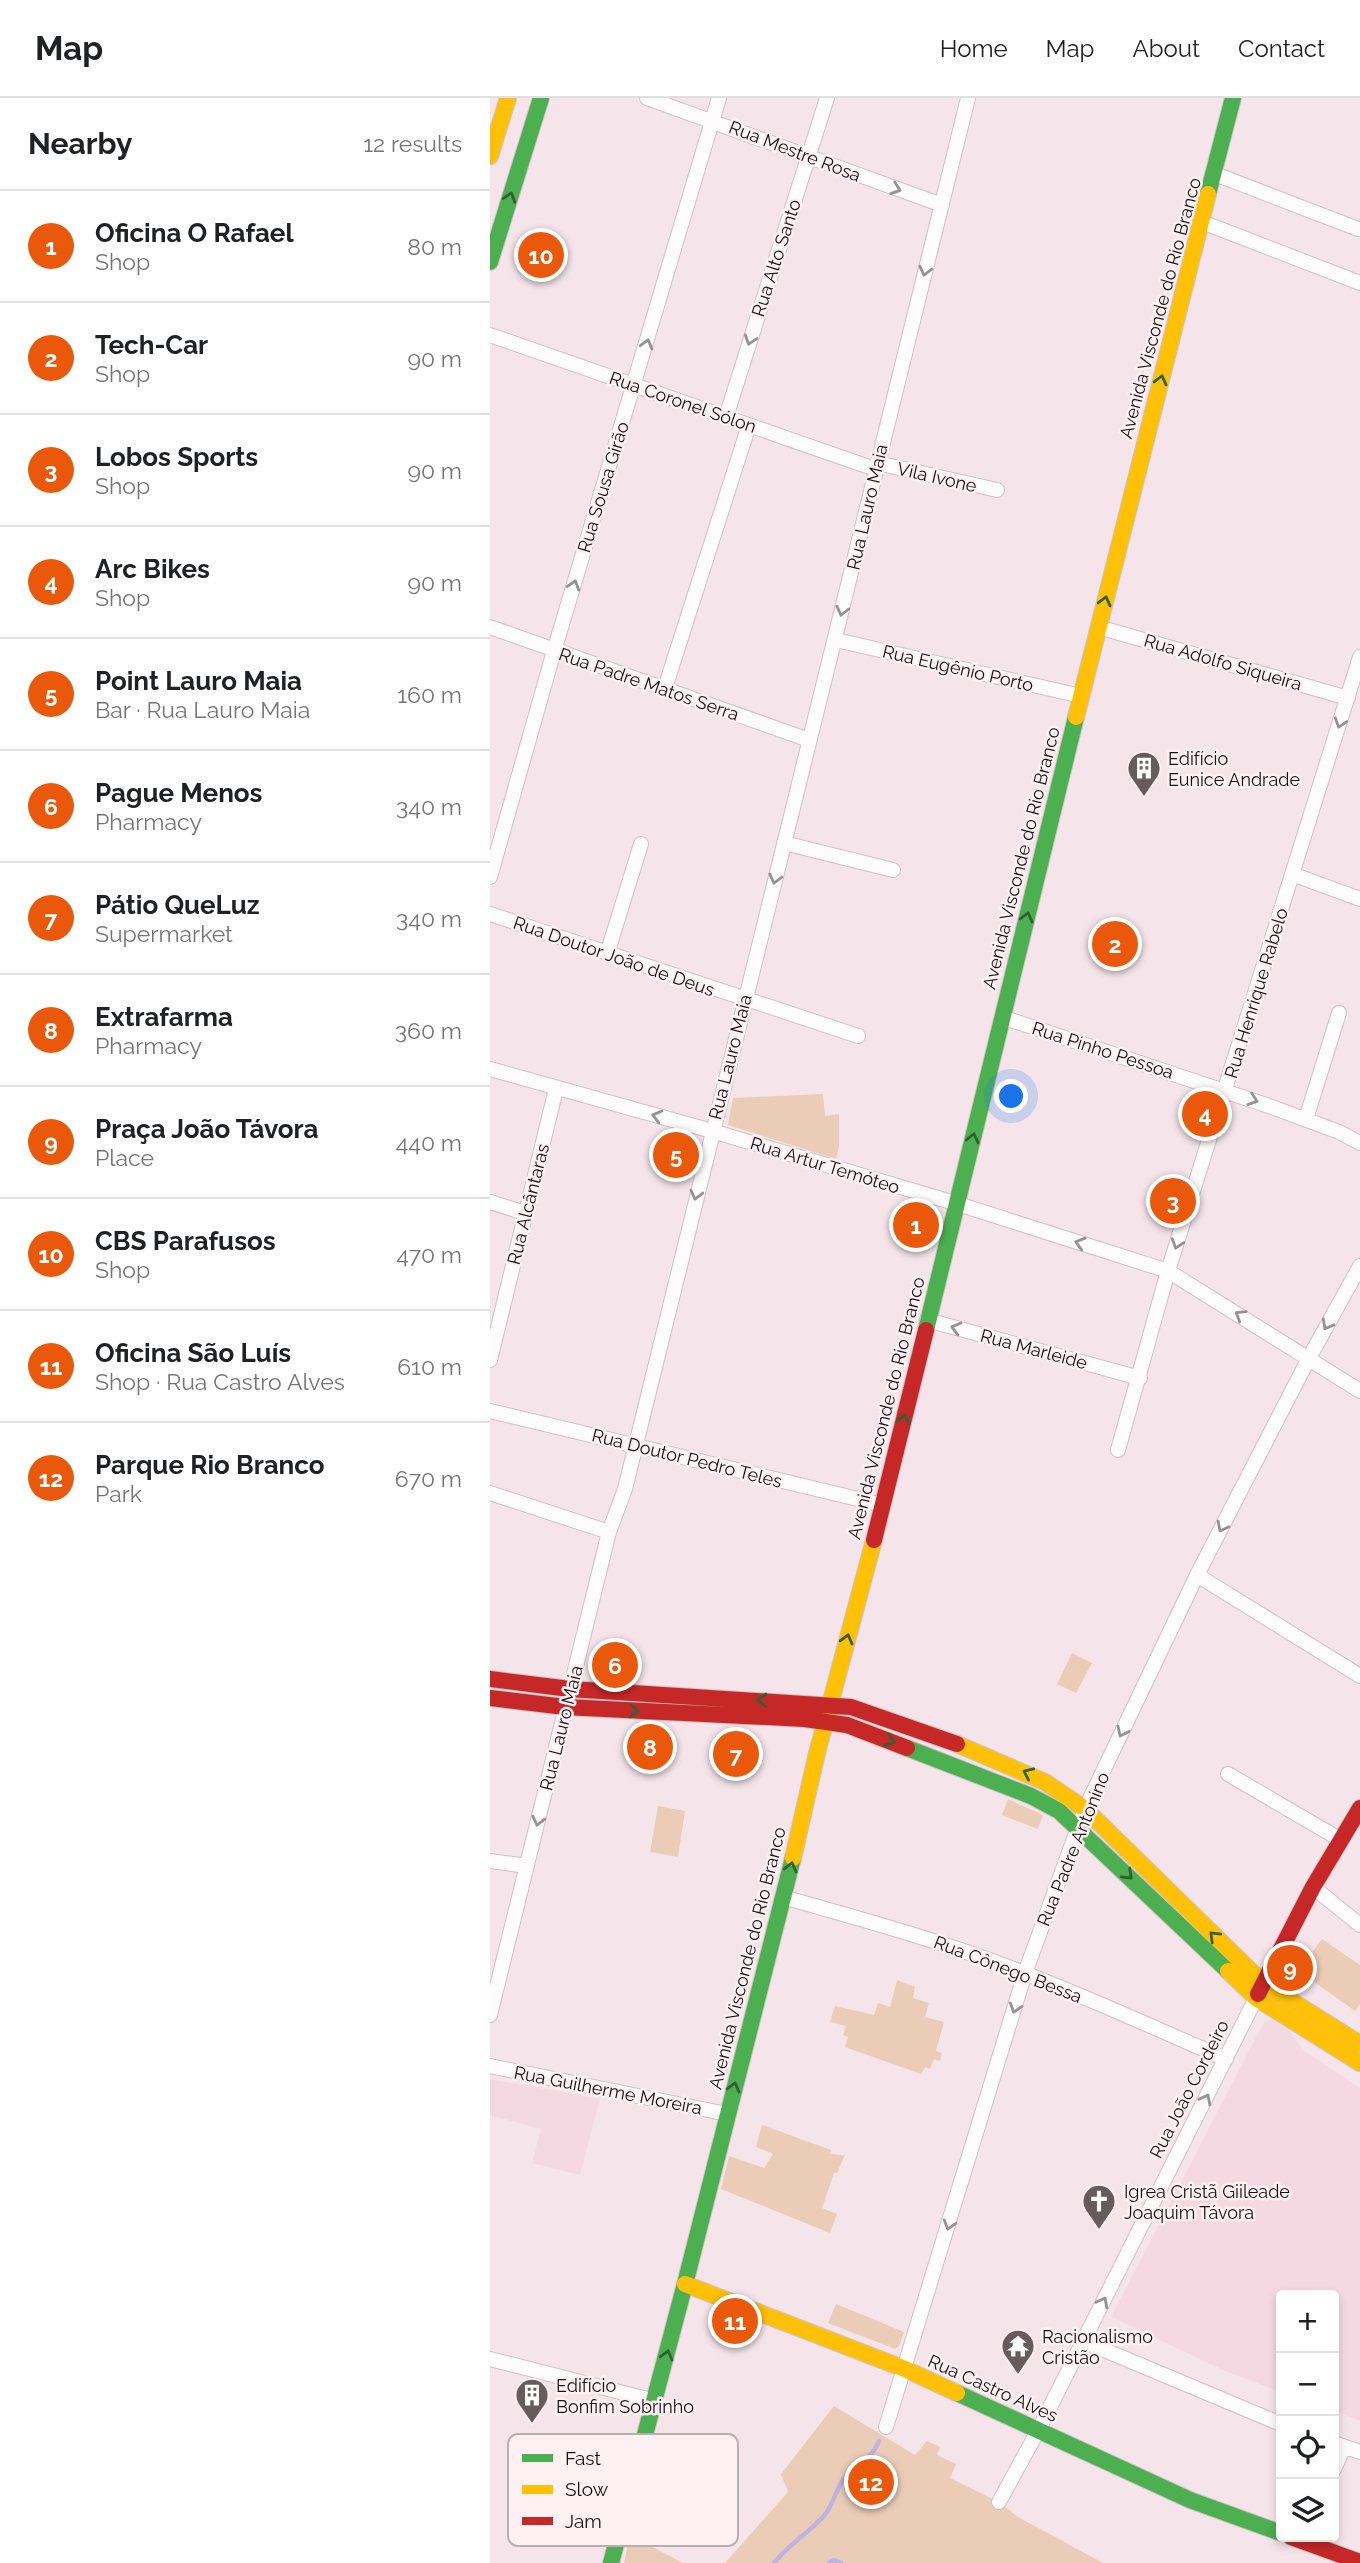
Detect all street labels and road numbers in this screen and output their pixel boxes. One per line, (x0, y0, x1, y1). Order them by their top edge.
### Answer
street label: Rua Mestre Rosa (726, 116, 864, 186)
street label: Avenida Visconde do Rio Branco (1115, 175, 1205, 441)
street label: Rua Alto Santo (747, 196, 805, 319)
street label: Rua Coronel Sólon (607, 367, 759, 437)
street label: Rua Sousa Girão (573, 419, 633, 555)
street label: Rua Lauro Maia (842, 442, 892, 572)
street label: Vila Ivone (895, 458, 979, 496)
street label: Rua Adolfo Siqueira (1142, 629, 1304, 695)
street label: Rua Eugênio Porto (881, 640, 1036, 696)
street label: Rua Padre Matos Serra (556, 643, 742, 725)
street label: Avenida Visconde do Rio Branco (978, 724, 1064, 991)
street label: Rua Henrique Rabelo (1220, 905, 1292, 1081)
street label: Rua Doutor João de Deus (511, 912, 717, 1000)
street label: Rua Lauro Maia (704, 992, 756, 1122)
street label: Rua Pinho Pessoa (1030, 1017, 1176, 1083)
street label: Rua Artur Temóteo (748, 1132, 903, 1198)
street label: Rua Alcântaras (503, 1141, 553, 1267)
street label: Avenida Visconde do Rio Branco (843, 1274, 929, 1541)
street label: Rua Marleide (978, 1325, 1090, 1373)
street label: Rua Doutor Pedro Teles (590, 1424, 785, 1492)
street label: Rua Lauro Maia (535, 1663, 587, 1793)
street label: Rua Padre Antonino (1033, 1769, 1114, 1929)
street label: Avenida Visconde do Rio Branco (704, 1824, 790, 2091)
street label: Rua Cônego Bessa (931, 1931, 1085, 2007)
street label: Rua João Cordeiro (1145, 2016, 1233, 2162)
street label: Rua Guilherme Moreira (512, 2061, 704, 2119)
street label: Rua Castro Alves (925, 2350, 1061, 2426)

